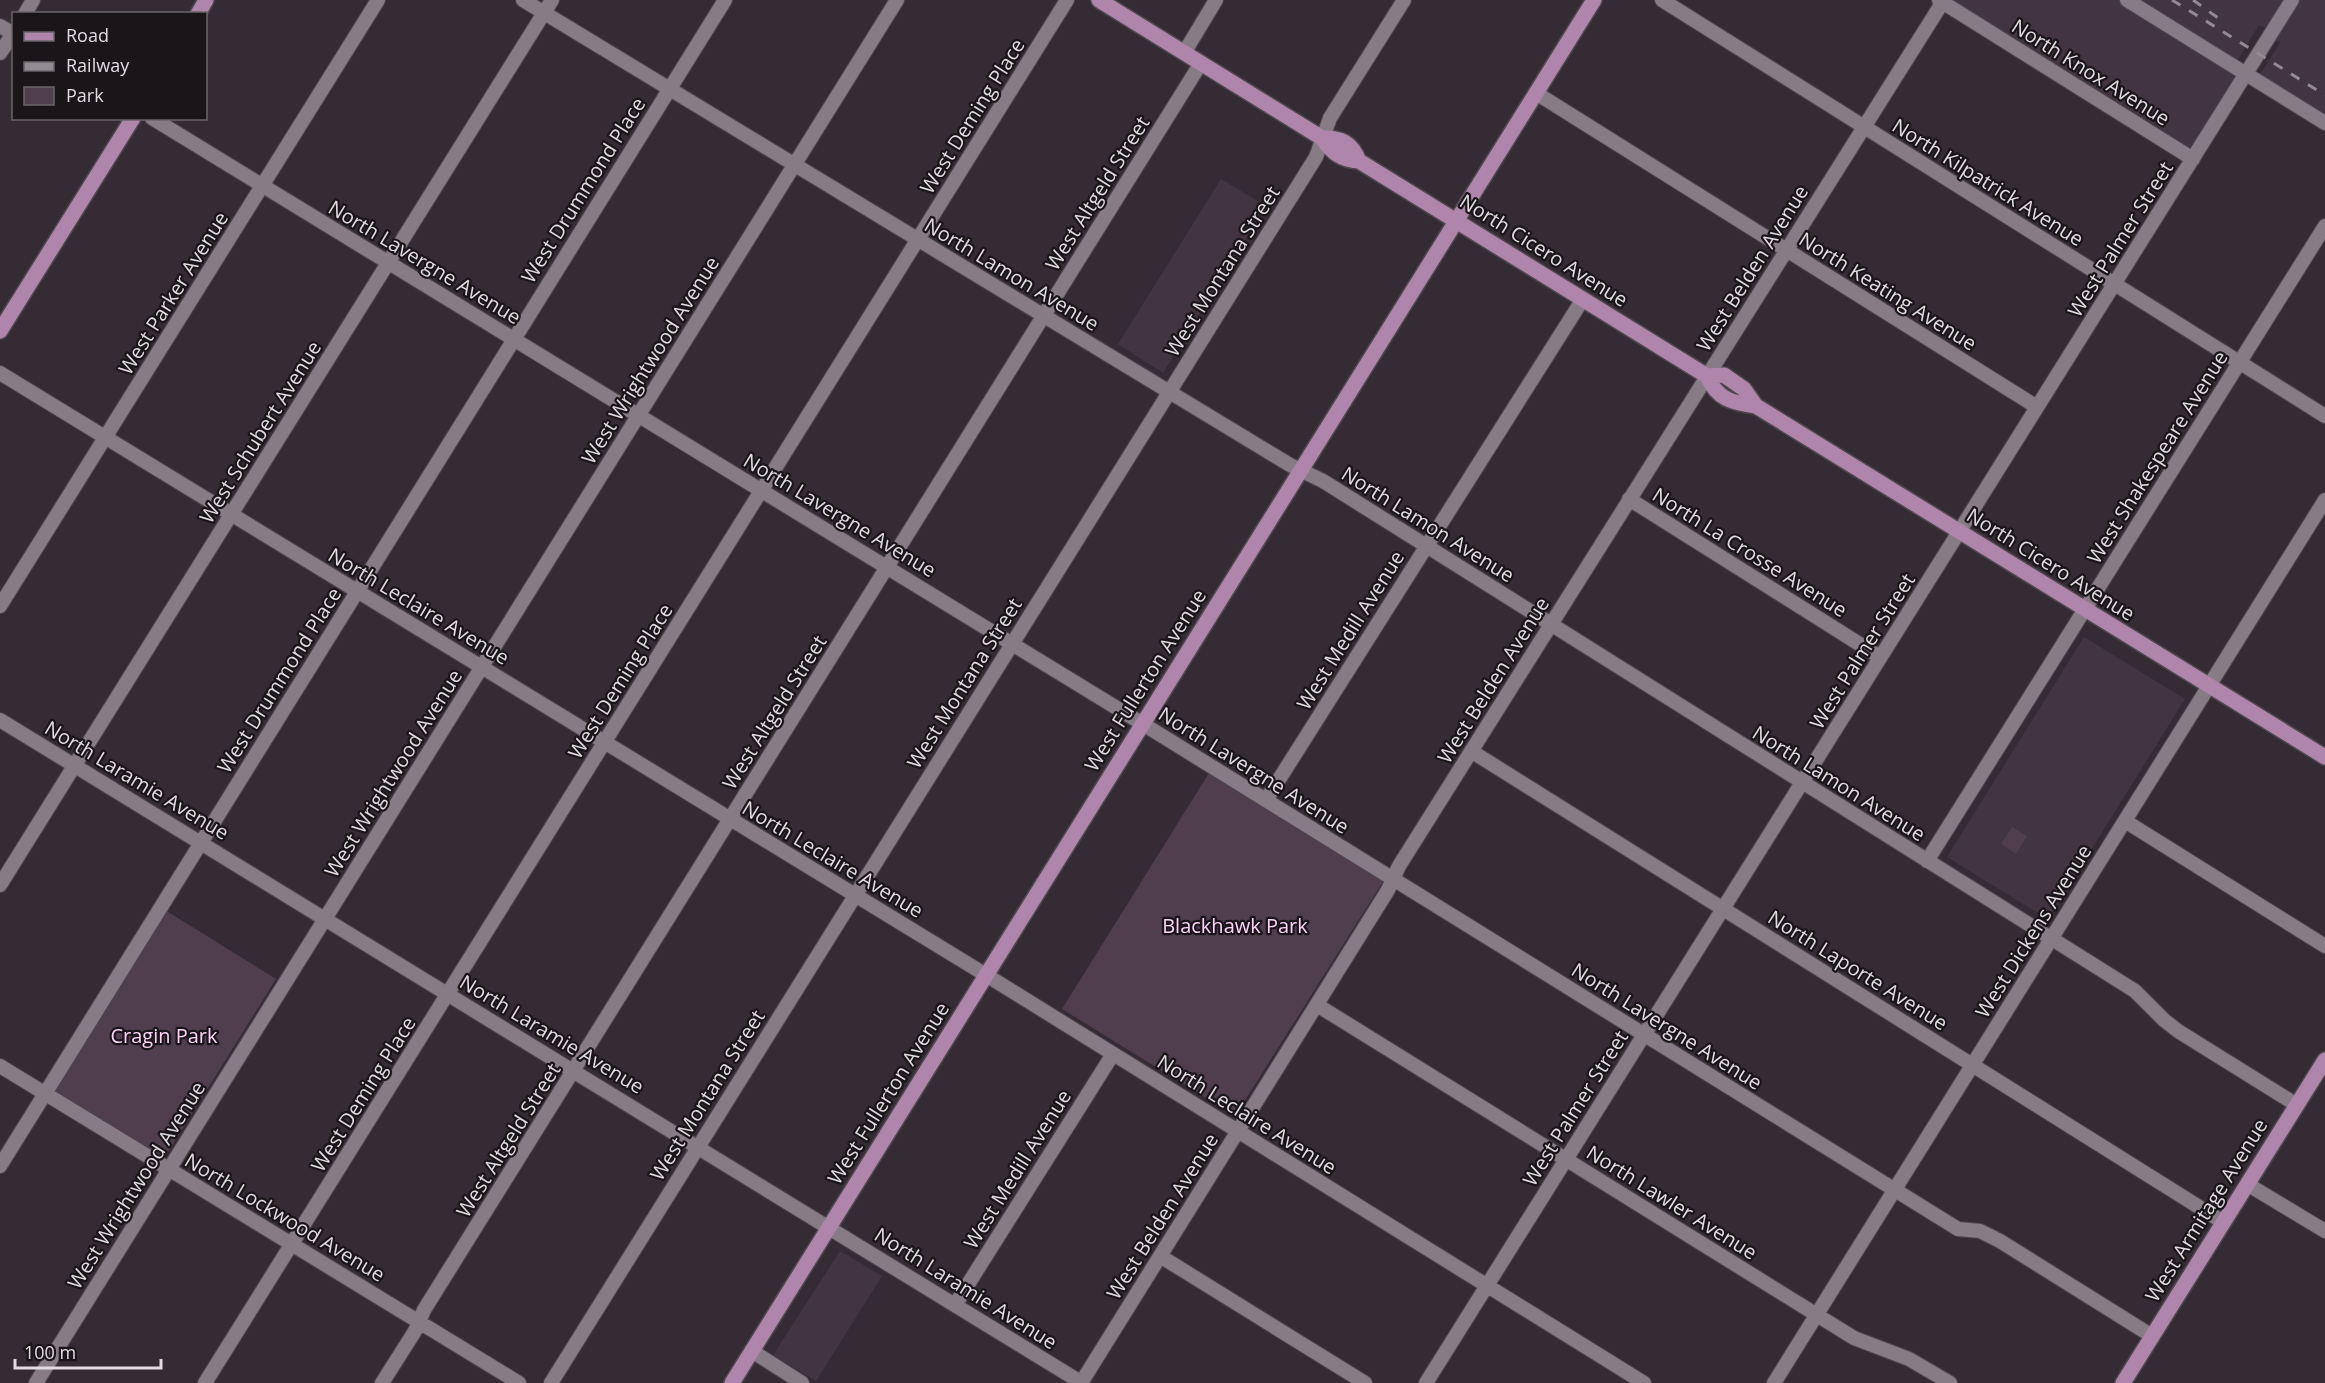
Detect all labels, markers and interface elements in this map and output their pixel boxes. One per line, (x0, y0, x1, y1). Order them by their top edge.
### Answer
legend (12, 12, 207, 120)
street label: North Knox Avenue (2007, 12, 2175, 132)
text: Road (66, 23, 109, 47)
street label: West Deming Place (913, 33, 1031, 199)
text: Railway (66, 53, 130, 77)
text: Park (66, 83, 104, 107)
street label: West Drummond Place (515, 92, 651, 288)
street label: West Altgeld Street (1039, 111, 1155, 275)
street label: North Kilpatrick Avenue (1887, 112, 2089, 252)
street label: West Palmer Street (2061, 156, 2179, 322)
street label: West Belden Avenue (1690, 180, 1814, 356)
street label: West Montana Street (1158, 181, 1286, 361)
street label: North Cicero Avenue (1455, 187, 1633, 313)
street label: North Lavergne Avenue (324, 194, 526, 330)
street label: West Parker Avenue (112, 206, 234, 380)
street label: North Lamon Avenue (920, 211, 1104, 337)
street label: North Keating Avenue (1794, 225, 1982, 357)
street label: West Wrightwood Avenue (575, 251, 725, 469)
street label: West Schubert Avenue (193, 336, 327, 528)
street label: West Shakespeare Avenue (2080, 346, 2234, 568)
street label: North Lavergne Avenue (739, 447, 941, 583)
street label: North Lamon Avenue (1336, 460, 1520, 588)
street label: North La Crosse Avenue (1648, 481, 1852, 623)
street label: North Cicero Avenue (1962, 501, 2140, 627)
street label: North Leclaire Avenue (324, 541, 514, 671)
street label: West Medill Avenue (1290, 545, 1410, 715)
street label: West Palmer Street (1803, 568, 1921, 734)
street label: West Drummond Place (211, 582, 347, 778)
street label: West Fullerton Avenue (1078, 584, 1212, 776)
street label: West Belden Avenue (1431, 592, 1555, 768)
street label: West Montana Street (900, 593, 1028, 773)
street label: West Deming Place (561, 598, 679, 764)
street label: West Altgeld Street (716, 630, 832, 794)
street label: West Wrightwood Avenue (318, 664, 468, 882)
street label: North Lavergne Avenue (1154, 700, 1354, 840)
street label: North Laramie Avenue (40, 714, 234, 846)
street label: North Lamon Avenue (1747, 719, 1931, 847)
street label: North Leclaire Avenue (738, 794, 928, 924)
street label: West Dickens Avenue (1969, 839, 2097, 1023)
street label: North Laporte Avenue (1763, 904, 1953, 1036)
park label: Blackhawk Park (1162, 912, 1308, 939)
street label: North Lavergne Avenue (1567, 956, 1767, 1096)
street label: North Laramie Avenue (455, 968, 649, 1100)
street label: West Fullerton Avenue (821, 997, 955, 1189)
street label: West Montana Street (643, 1005, 771, 1185)
street label: West Deming Place (304, 1011, 422, 1177)
park label: Cragin Park (110, 1022, 218, 1049)
street label: West Palmer Street (1516, 1025, 1634, 1191)
street label: North Leclaire Avenue (1152, 1048, 1342, 1180)
street label: West Altgeld Street (450, 1058, 566, 1222)
street label: West Wrightwood Avenue (61, 1076, 211, 1294)
street label: West Medill Avenue (957, 1084, 1077, 1254)
street label: West Armitage Avenue (2139, 1113, 2273, 1307)
street label: West Belden Avenue (1100, 1128, 1224, 1304)
street label: North Lawler Avenue (1582, 1139, 1762, 1265)
street label: North Lockwood Avenue (180, 1146, 390, 1288)
street label: North Laramie Avenue (870, 1221, 1062, 1355)
scale bar (15, 1332, 160, 1370)
text: 100 m (24, 1340, 76, 1364)

